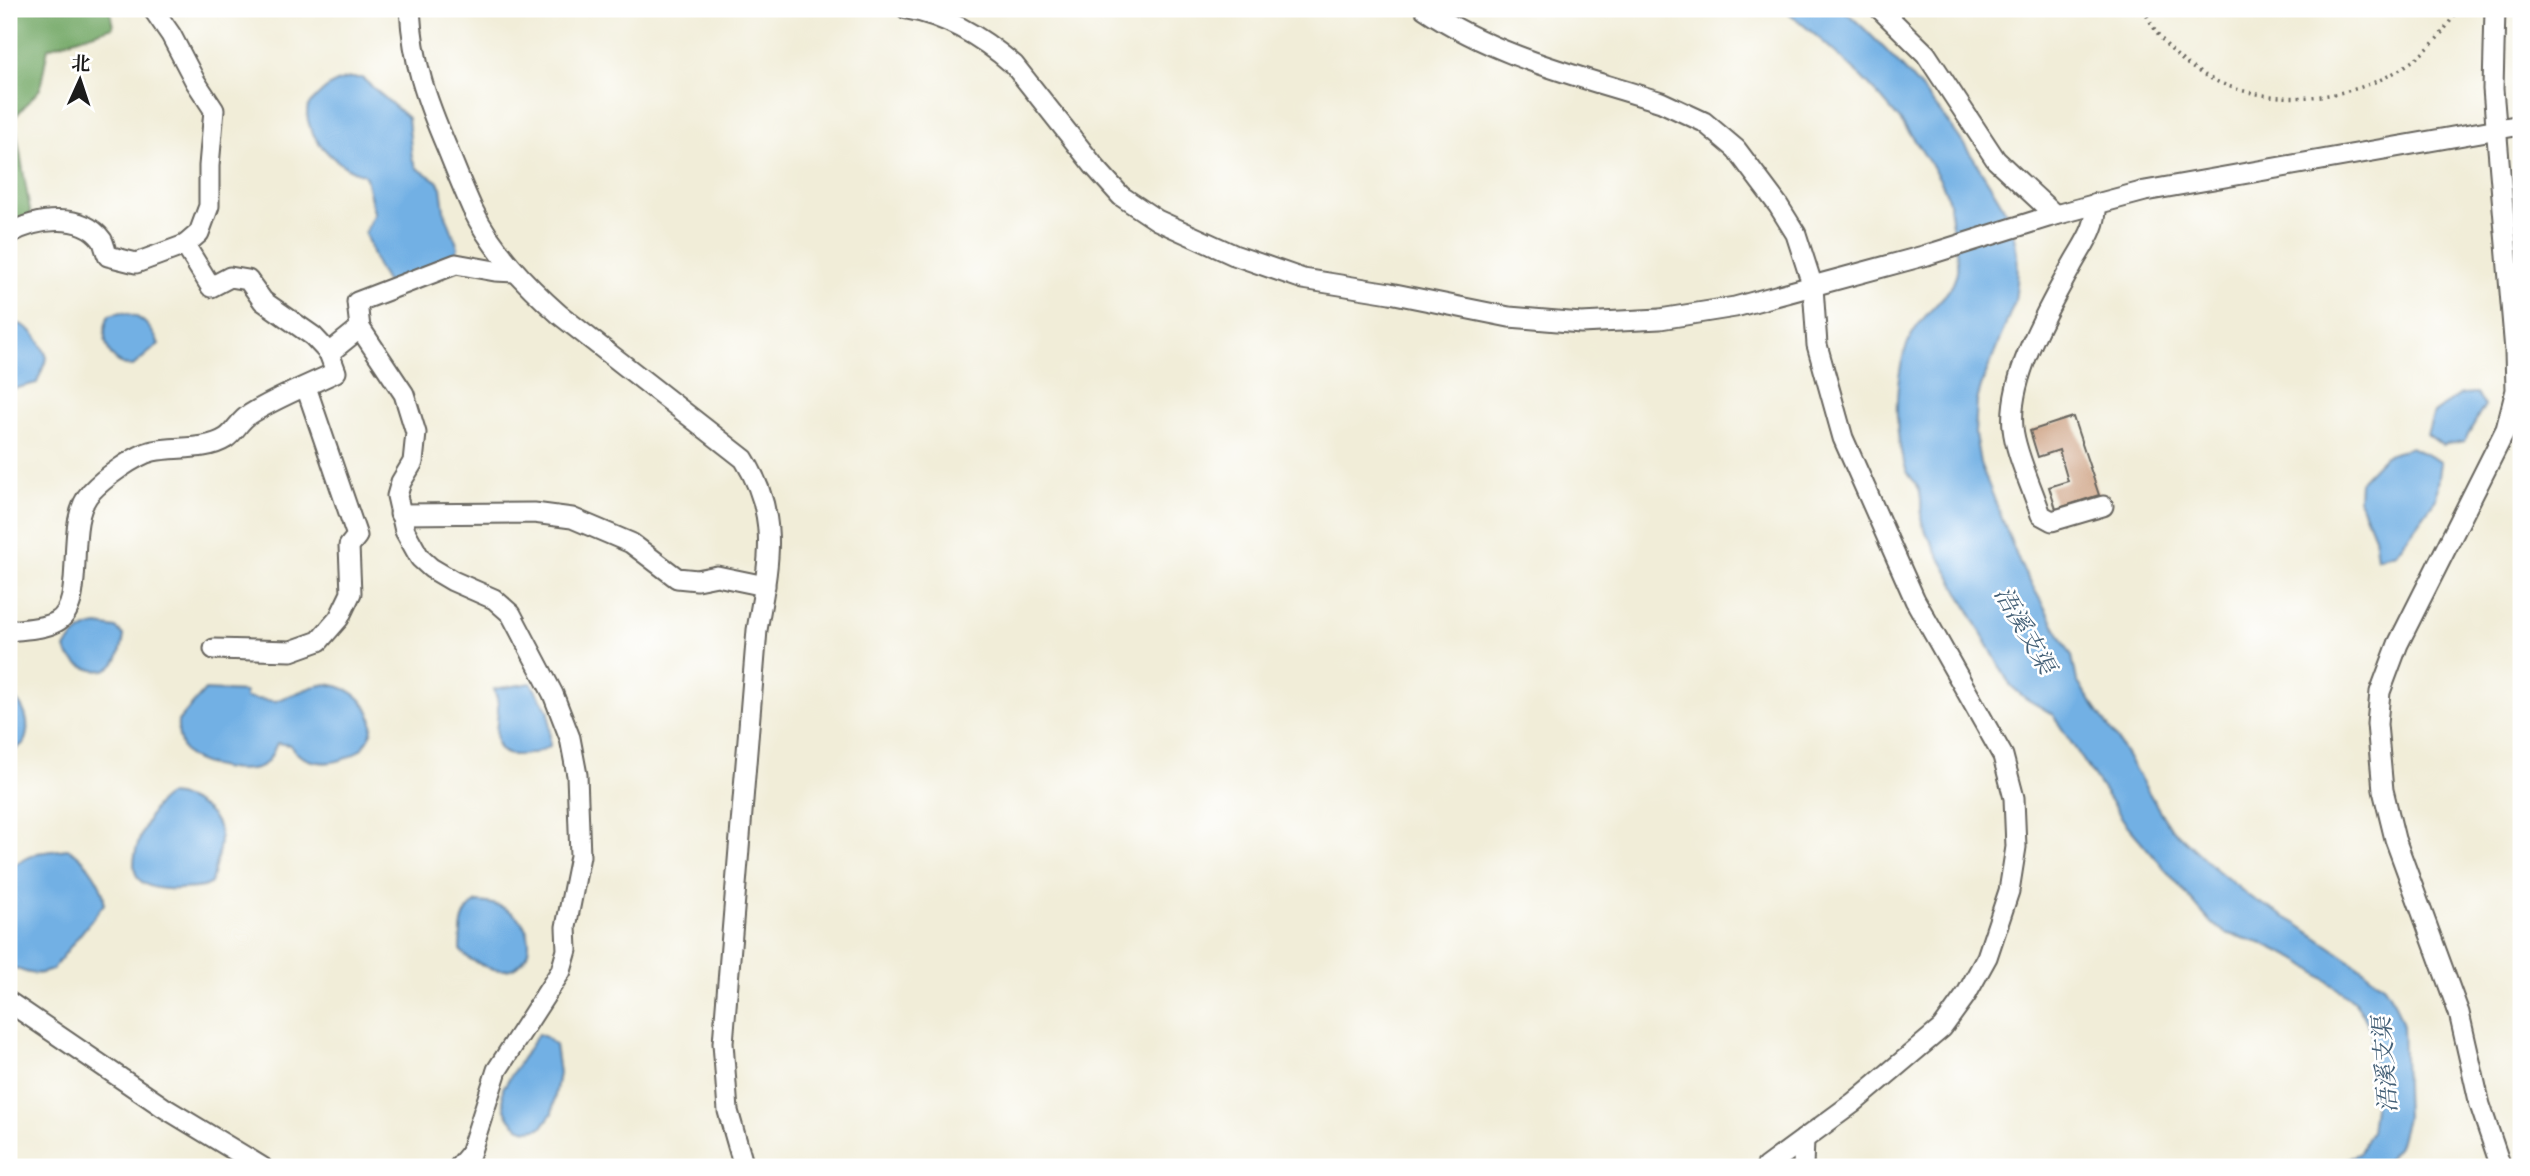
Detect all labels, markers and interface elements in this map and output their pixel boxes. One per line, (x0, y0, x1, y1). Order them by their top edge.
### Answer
north arrow (46, 46, 116, 116)
text: 北 (71, 53, 91, 76)
water label: 浯溪支渠 (1989, 581, 2063, 681)
water label: 浯溪支渠 (2367, 1013, 2402, 1114)

